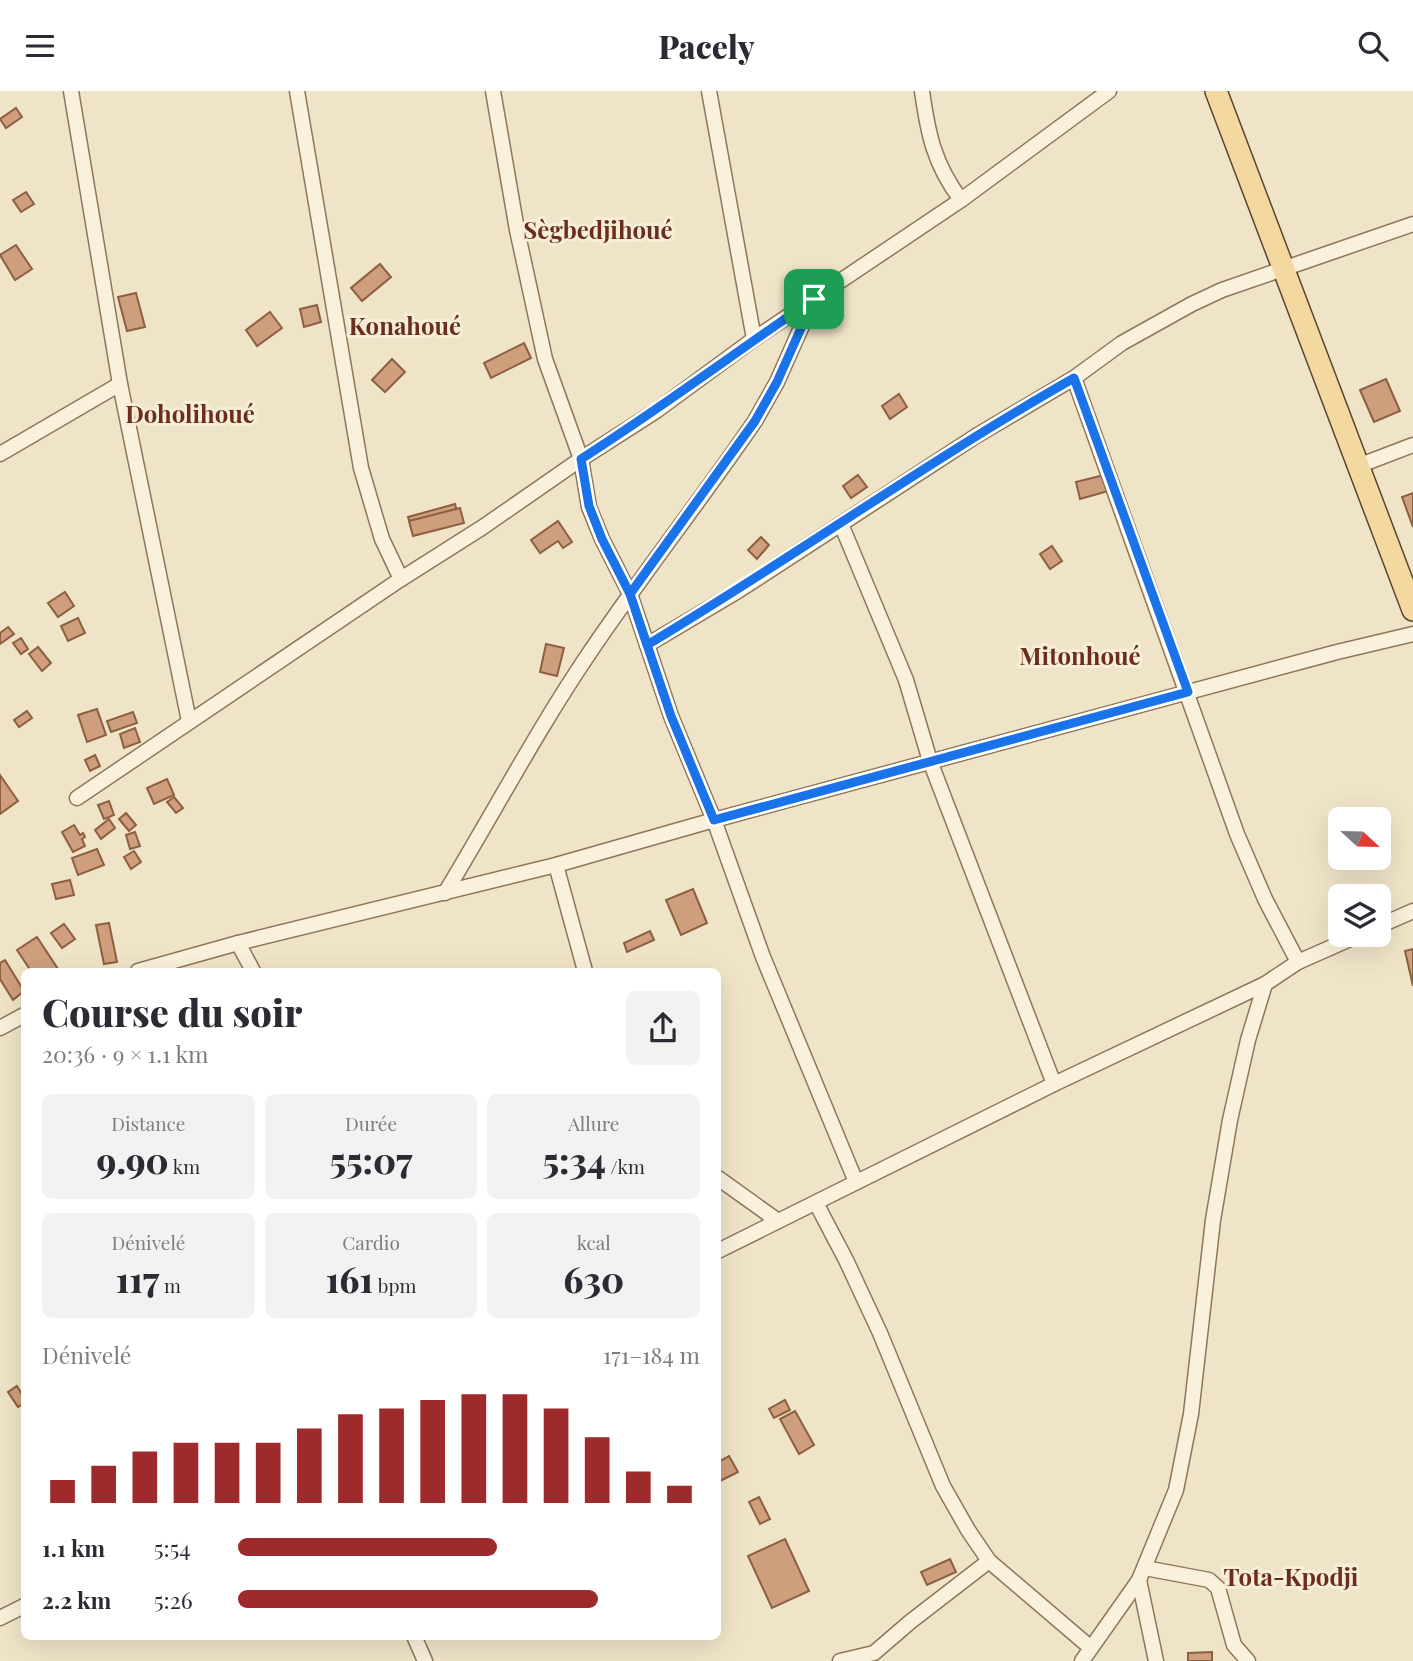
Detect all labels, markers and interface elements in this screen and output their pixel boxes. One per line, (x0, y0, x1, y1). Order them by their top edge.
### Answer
text: Pacely (658, 24, 755, 67)
icon: menu (21, 27, 59, 65)
icon: search (1354, 27, 1392, 65)
district label: Sègbedjihoué (523, 213, 673, 245)
pin (784, 269, 844, 329)
icon: arrive (795, 280, 833, 318)
district label: Konahoué (349, 309, 461, 341)
district label: Doholihoué (125, 397, 255, 429)
district label: Mitonhoué (1019, 639, 1141, 671)
north arrow (1328, 807, 1391, 870)
map controls (1328, 807, 1391, 947)
button: layers (1328, 884, 1391, 947)
text: Course du soir (42, 986, 302, 1037)
button: share (626, 991, 700, 1065)
text: 20:36 · 9 × 1.1 km (42, 1038, 209, 1069)
text: Distance (111, 1110, 185, 1136)
text: Durée (345, 1110, 397, 1136)
text: Allure (568, 1110, 619, 1136)
text: 9.90 (97, 1136, 169, 1183)
text: 55:07 (329, 1136, 413, 1183)
text: 5:34 (542, 1136, 606, 1183)
text: km (169, 1153, 200, 1179)
text: /km (606, 1153, 645, 1179)
text: Dénivelé (111, 1229, 185, 1255)
text: Cardio (342, 1229, 400, 1255)
text: kcal (577, 1229, 611, 1255)
text: 117 (116, 1255, 159, 1302)
text: 161 (326, 1255, 373, 1302)
text: 630 (563, 1255, 624, 1302)
text: m (159, 1272, 181, 1298)
text: bpm (373, 1272, 416, 1298)
text: Dénivelé (42, 1339, 131, 1370)
text: 171–184 m (603, 1339, 700, 1370)
text: 1.1 km (42, 1532, 105, 1563)
text: 5:54 (154, 1532, 191, 1563)
district label: Tota-Kpodji (1224, 1560, 1359, 1592)
text: 2.2 km (42, 1584, 111, 1615)
text: 5:26 (154, 1584, 193, 1615)

